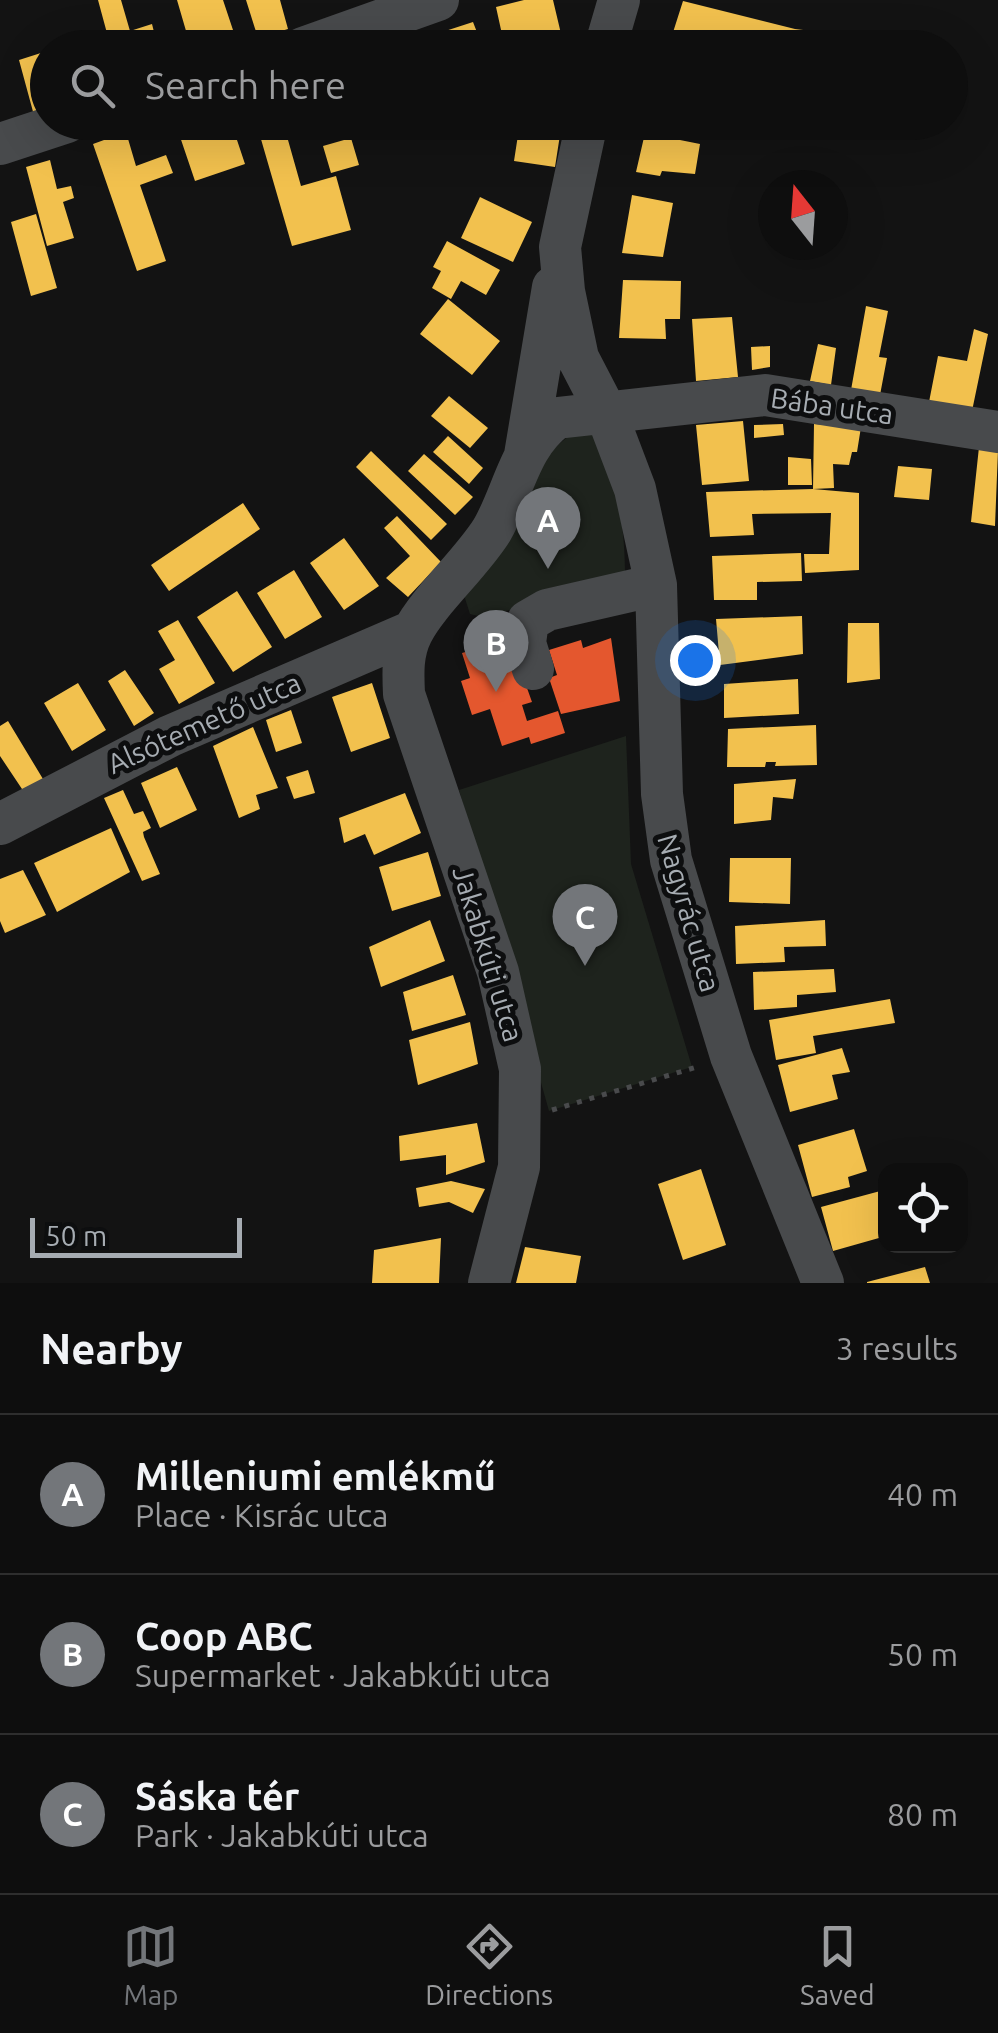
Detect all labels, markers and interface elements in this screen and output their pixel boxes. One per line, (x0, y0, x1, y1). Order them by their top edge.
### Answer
search box (30, 30, 968, 140)
icon: search (65, 58, 120, 113)
text: Search here (145, 64, 346, 106)
north arrow (758, 170, 848, 260)
street label: Bába utca (769, 382, 895, 429)
pin: A (516, 486, 580, 569)
pin: B (464, 610, 528, 692)
your location (670, 635, 721, 686)
street label: Alsótemető utca (102, 666, 305, 779)
street label: Nagyrác utca (652, 830, 727, 995)
street label: Jakabkúti utca (447, 862, 530, 1045)
pin: C (552, 884, 618, 966)
map controls (878, 1163, 968, 1253)
button: locate (878, 1163, 968, 1253)
scale bar (30, 1213, 242, 1258)
text: 50 m (45, 1220, 107, 1251)
text: Nearby (40, 1325, 183, 1372)
text: 3 results (836, 1330, 958, 1366)
text: Milleniumi emlékmű (135, 1455, 496, 1497)
text: A (61, 1476, 84, 1512)
text: 40 m (887, 1476, 958, 1512)
text: Place · Kisrác utca (135, 1497, 389, 1533)
text: Coop ABC (135, 1615, 313, 1657)
text: B (62, 1636, 83, 1672)
text: 50 m (887, 1636, 958, 1672)
text: Supermarket · Jakabkúti utca (135, 1657, 551, 1693)
text: Sáska tér (135, 1775, 299, 1817)
text: C (62, 1796, 83, 1832)
text: 80 m (887, 1796, 958, 1832)
text: Park · Jakabkúti utca (135, 1817, 429, 1853)
tab: Map (123, 1919, 179, 2010)
tab: Directions (425, 1919, 553, 2010)
tab: Saved (800, 1919, 875, 2010)

